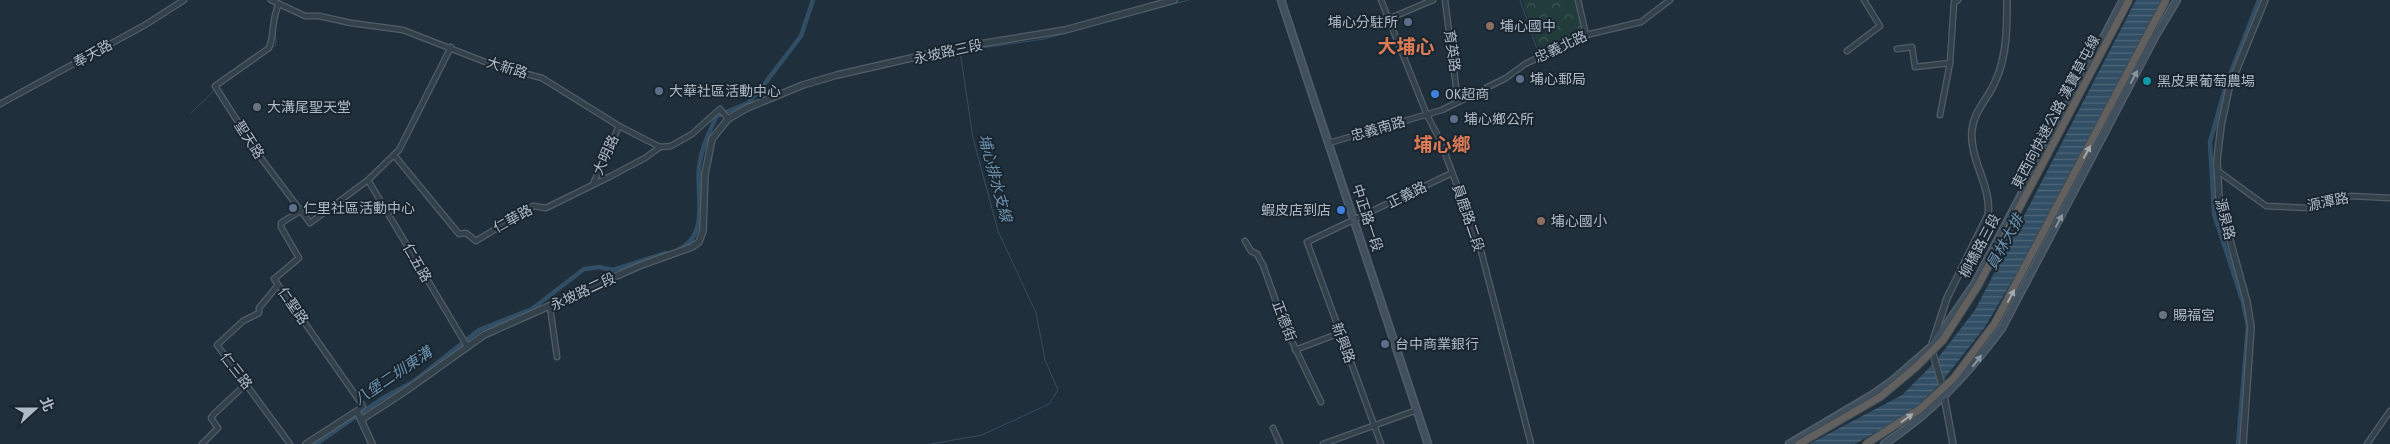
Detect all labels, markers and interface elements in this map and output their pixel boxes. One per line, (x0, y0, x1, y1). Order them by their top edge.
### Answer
place label: 埔心分駐所 (1328, 14, 1398, 31)
marker: 埔心分駐所 (1402, 16, 1414, 28)
place label: 埔心國中 (1500, 18, 1556, 35)
marker: 埔心國中 (1484, 20, 1496, 32)
street label: 忠義北路 (1532, 27, 1590, 67)
street label: 育英路 (1441, 29, 1463, 73)
street label: 東西向快速公路 漢寶草屯線 (2008, 32, 2104, 192)
district label: 大埔心 (1377, 35, 1435, 58)
street label: 奉天路 (71, 36, 115, 72)
street label: 永坡路三段 (912, 36, 984, 68)
street label: 大新路 (484, 54, 530, 82)
one-way arrow (2130, 70, 2138, 85)
place label: 埔心郵局 (1530, 71, 1586, 88)
marker: 埔心郵局 (1514, 73, 1526, 85)
place label: 黑皮果葡萄農場 (2157, 73, 2255, 90)
marker: 黑皮果葡萄農場 (2141, 75, 2153, 87)
place label: 大華社區活動中心 (669, 83, 781, 100)
marker: 大華社區活動中心 (653, 85, 665, 97)
place label: OK超商 (1445, 86, 1489, 103)
marker: OK超商 (1429, 88, 1441, 100)
place label: 大溝尾聖天堂 (267, 99, 351, 116)
marker: 大溝尾聖天堂 (251, 101, 263, 113)
place label: 埔心鄉公所 (1464, 111, 1534, 128)
street label: 忠義南路 (1349, 113, 1407, 145)
marker: 埔心鄉公所 (1448, 113, 1460, 125)
street label: 聖天路 (230, 118, 268, 162)
street label: 大明路 (590, 132, 622, 178)
water label: 埔心排水支線 (975, 132, 1016, 226)
district label: 埔心鄉 (1413, 133, 1471, 156)
one-way arrow (2083, 144, 2091, 159)
street label: 正義路 (1384, 178, 1430, 212)
street label: 中正路一段 (1348, 182, 1386, 254)
street label: 員鹿路二段 (1449, 182, 1487, 254)
street label: 源潭路 (2306, 189, 2350, 215)
street label: 源泉路 (2212, 197, 2238, 241)
place label: 仁里社區活動中心 (303, 200, 415, 217)
street label: 仁華路 (491, 201, 535, 237)
marker: 仁里社區活動中心 (287, 202, 299, 214)
place label: 蝦皮店到店 (1261, 202, 1331, 219)
marker: 蝦皮店到店 (1335, 204, 1347, 216)
water label: 員林大排 (1983, 210, 2028, 273)
street label: 柳橋路三段 (1956, 211, 2004, 281)
place label: 埔心國小 (1551, 213, 1607, 230)
one-way arrow (2055, 214, 2063, 229)
marker: 埔心國小 (1535, 215, 1547, 227)
street label: 仁五路 (399, 241, 435, 285)
street label: 永坡路二段 (548, 270, 618, 314)
street label: 仁聖路 (274, 284, 312, 328)
one-way arrow (2007, 289, 2016, 302)
street label: 正德街 (1269, 298, 1299, 344)
place label: 賜福宮 (2173, 307, 2215, 324)
marker: 賜福宮 (2157, 309, 2169, 321)
street label: 新興路 (1328, 320, 1358, 366)
place label: 台中商業銀行 (1395, 336, 1479, 353)
marker: 台中商業銀行 (1379, 338, 1391, 350)
water label: 八堡二圳東溝 (351, 342, 437, 409)
street label: 仁三路 (216, 349, 256, 393)
one-way arrow (1972, 355, 1983, 368)
north arrow (10, 384, 60, 434)
text: 北 (36, 395, 57, 414)
one-way arrow (1900, 413, 1914, 423)

